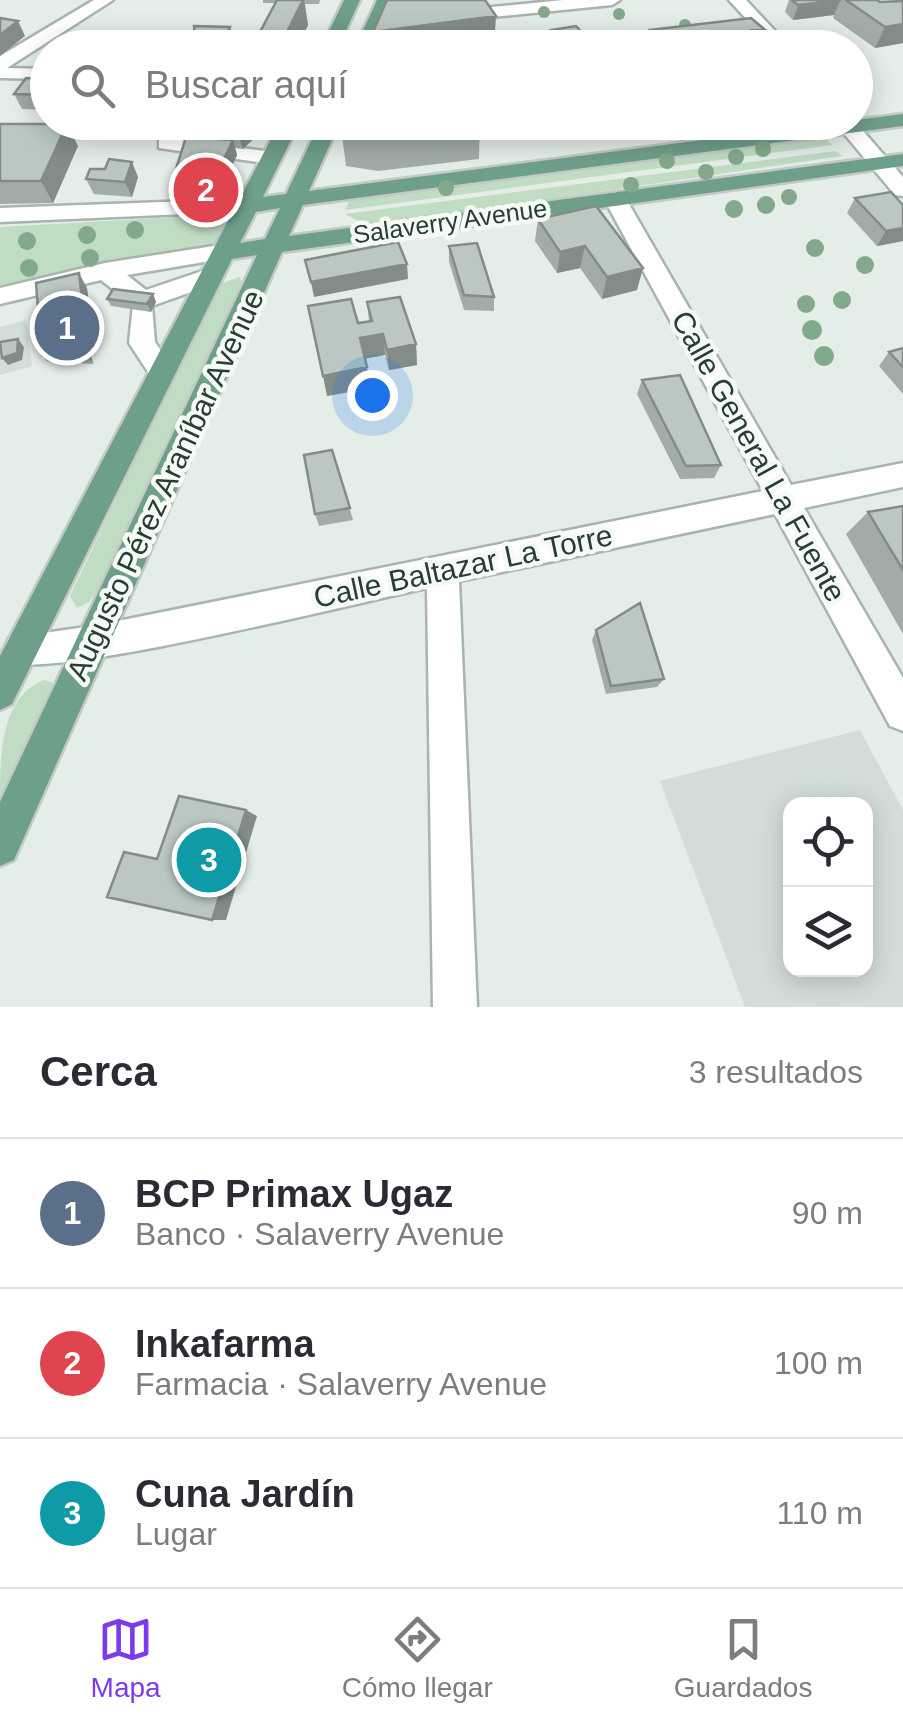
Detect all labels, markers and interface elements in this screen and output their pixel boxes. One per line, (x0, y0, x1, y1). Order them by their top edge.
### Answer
search box (30, 30, 873, 140)
icon: search (65, 58, 120, 113)
text: Buscar aquí (145, 64, 348, 106)
pin: 2 (174, 152, 238, 228)
street label: Salaverry Avenue (351, 194, 549, 248)
street label: Augusto Pérez Araníbar Avenue (60, 285, 270, 685)
pin: 1 (34, 290, 100, 366)
street label: Calle General La Fuente (665, 305, 853, 607)
your location (347, 370, 398, 421)
street label: Calle Baltazar La Torre (311, 518, 615, 614)
map controls (783, 797, 873, 977)
button: locate (783, 797, 873, 887)
pin: 3 (176, 822, 242, 898)
button: layers (783, 887, 873, 977)
text: Cerca (40, 1048, 157, 1095)
text: 3 resultados (689, 1054, 863, 1090)
text: BCP Primax Ugaz (135, 1173, 453, 1215)
text: 1 (64, 1195, 81, 1231)
text: 90 m (792, 1195, 863, 1231)
text: Banco · Salaverry Avenue (135, 1216, 504, 1252)
text: Inkafarma (135, 1323, 315, 1365)
text: 2 (64, 1345, 81, 1381)
text: 100 m (774, 1345, 863, 1381)
text: Farmacia · Salaverry Avenue (135, 1366, 547, 1402)
text: Cuna Jardín (135, 1473, 355, 1515)
text: 3 (64, 1495, 81, 1531)
text: 110 m (776, 1495, 863, 1531)
text: Lugar (135, 1516, 217, 1552)
tab: Mapa (91, 1612, 161, 1704)
tab: Cómo llegar (342, 1612, 493, 1704)
tab: Guardados (674, 1612, 812, 1704)

